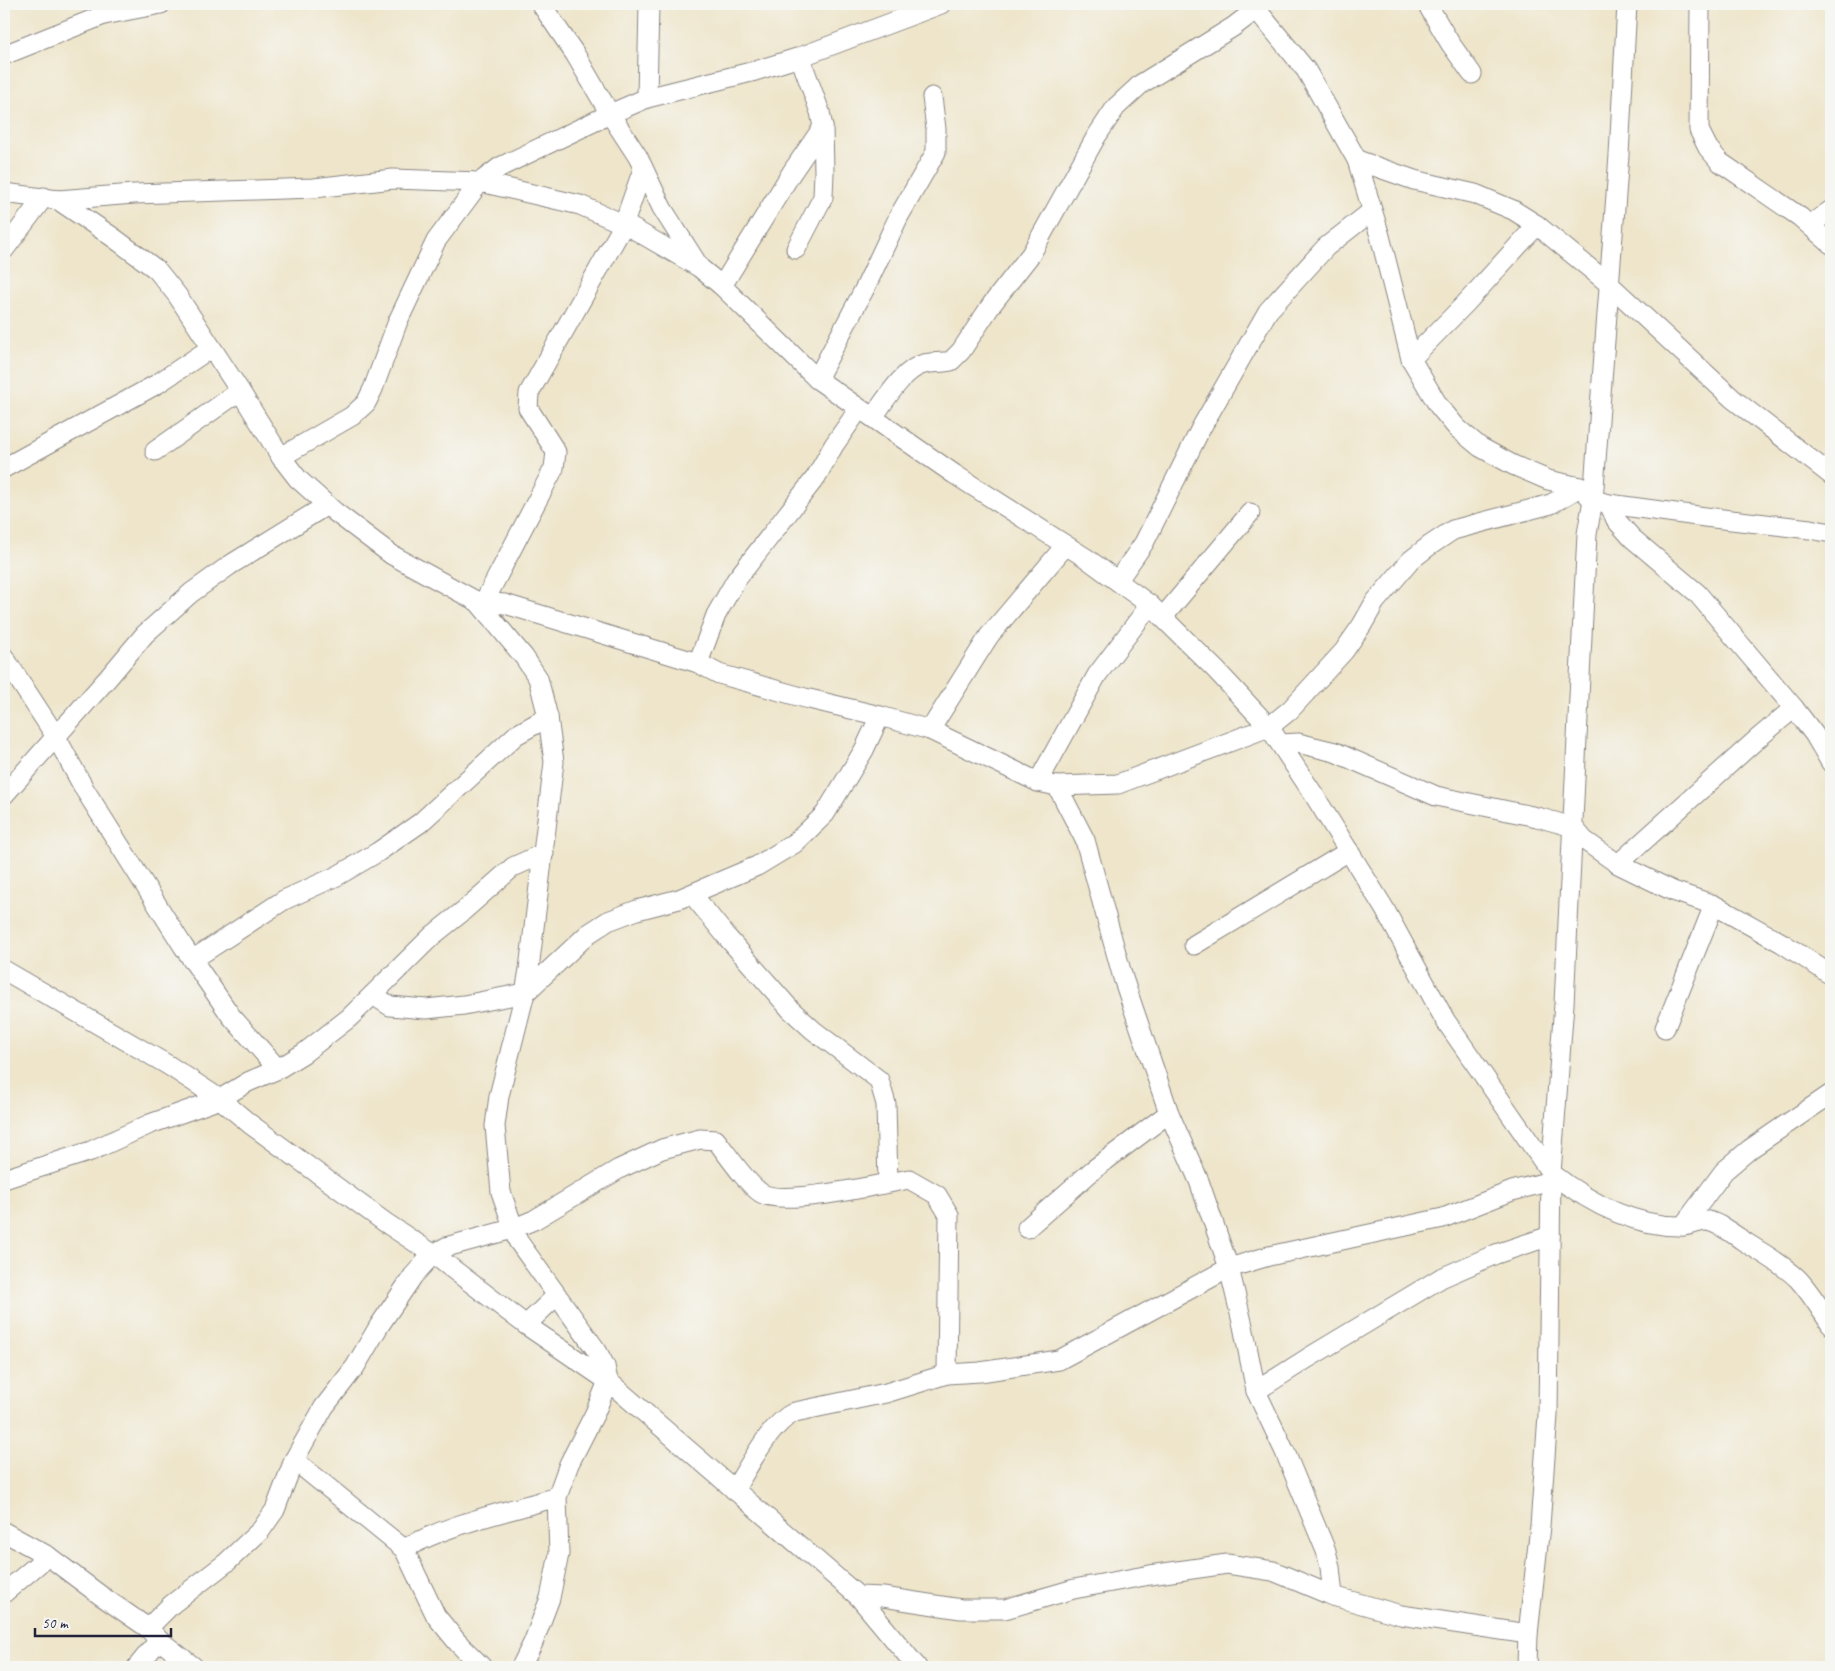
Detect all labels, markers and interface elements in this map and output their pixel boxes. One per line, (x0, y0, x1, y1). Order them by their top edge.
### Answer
scale bar (35, 1606, 171, 1638)
text: 50 m (42, 1614, 69, 1633)

